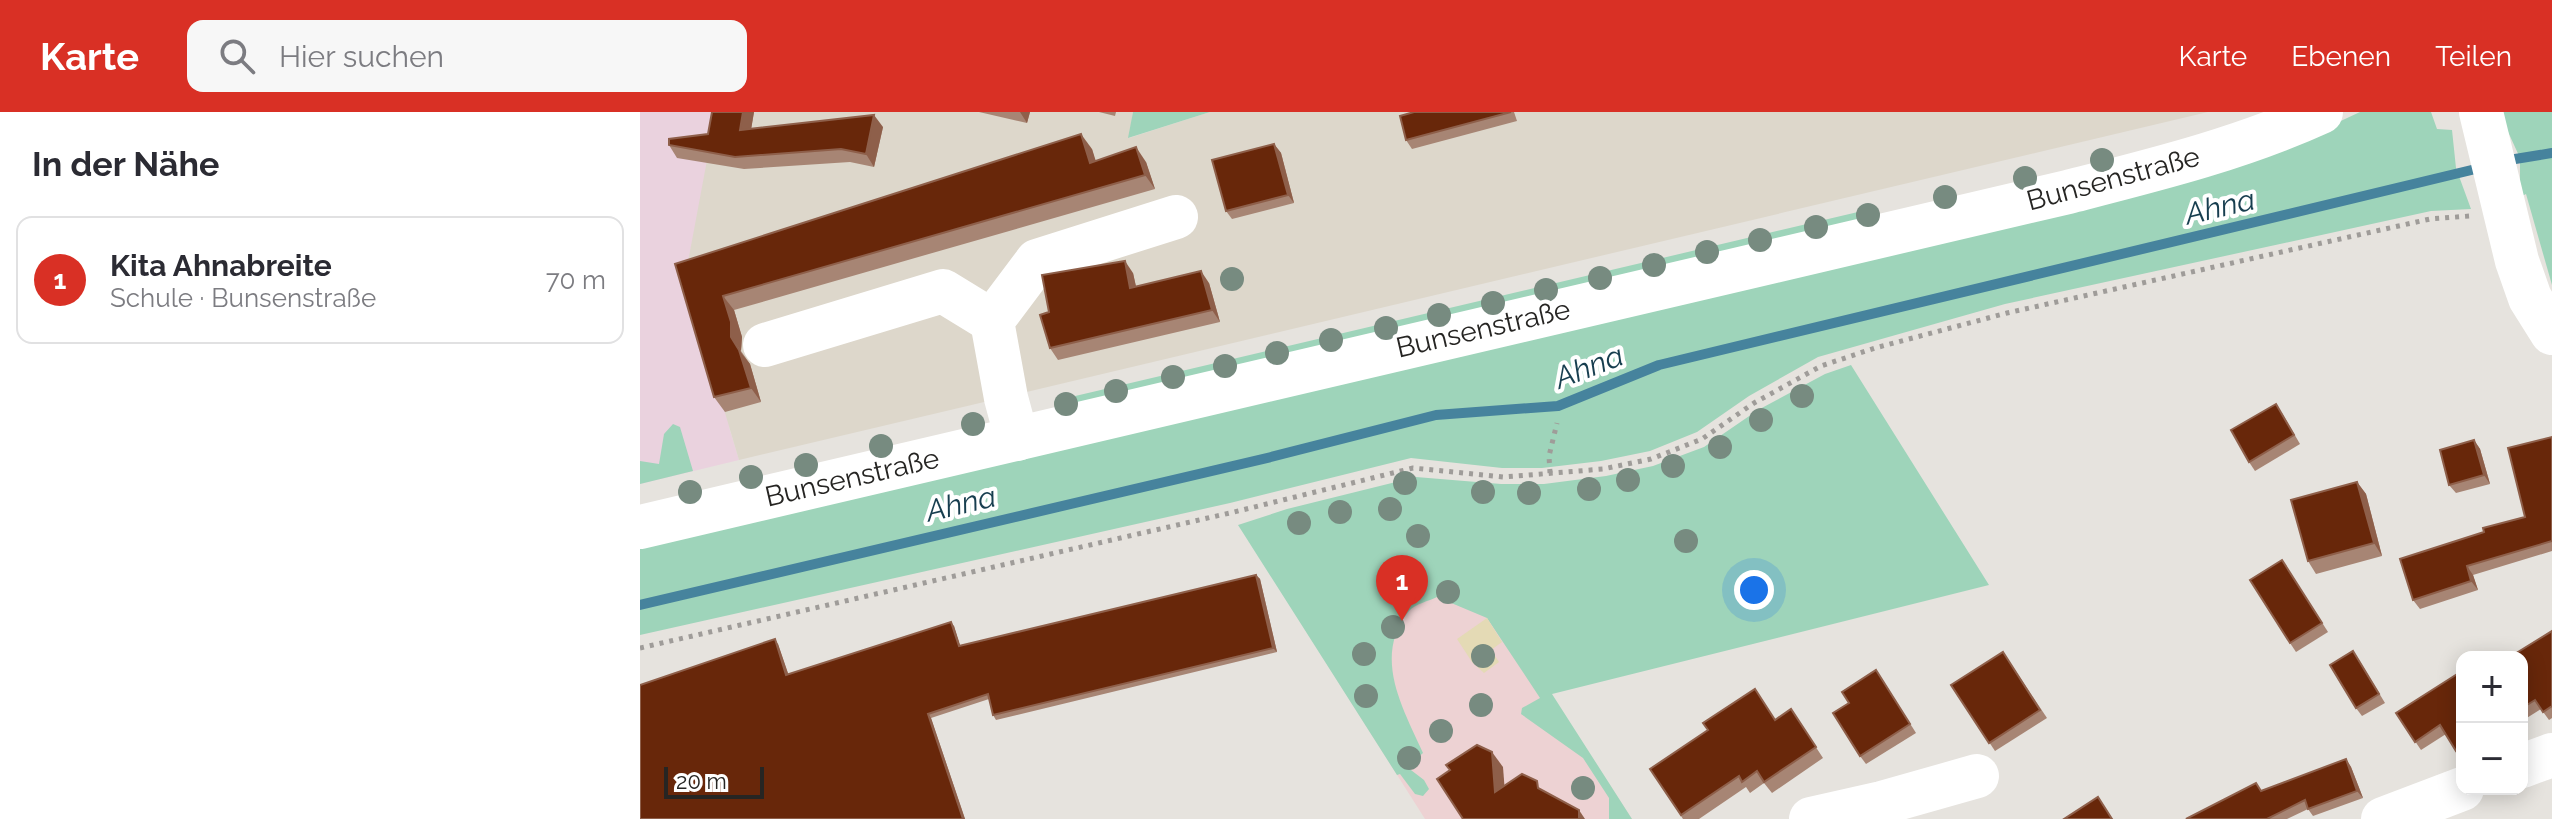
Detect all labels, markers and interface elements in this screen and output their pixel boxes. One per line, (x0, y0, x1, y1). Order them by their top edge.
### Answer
search box (187, 20, 747, 92)
text: Karte (40, 34, 139, 79)
icon: search (215, 34, 259, 78)
text: Hier suchen (279, 39, 444, 74)
text: Karte (2179, 40, 2247, 73)
text: Ebenen (2291, 40, 2391, 73)
text: Teilen (2435, 40, 2512, 73)
street label: Bunsenstraße (2023, 140, 2203, 217)
text: In der Nähe (32, 144, 219, 184)
water label: Ahna (2179, 181, 2258, 232)
text: Kita Ahnabreite (110, 248, 332, 283)
text: 1 (54, 265, 66, 295)
text: 70 m (546, 265, 606, 295)
text: Schule · Bunsenstraße (110, 283, 376, 313)
street label: Bunsenstraße (1393, 292, 1573, 365)
water label: Ahna (1548, 337, 1628, 396)
street label: Bunsenstraße (762, 441, 942, 514)
water label: Ahna (920, 478, 999, 529)
pin: 1 (1376, 555, 1428, 621)
your location (1734, 570, 1774, 610)
map controls (2456, 651, 2528, 795)
button: + (2456, 651, 2528, 723)
button: − (2456, 723, 2528, 795)
scale bar (664, 763, 764, 799)
text: 20 m (676, 768, 727, 794)

